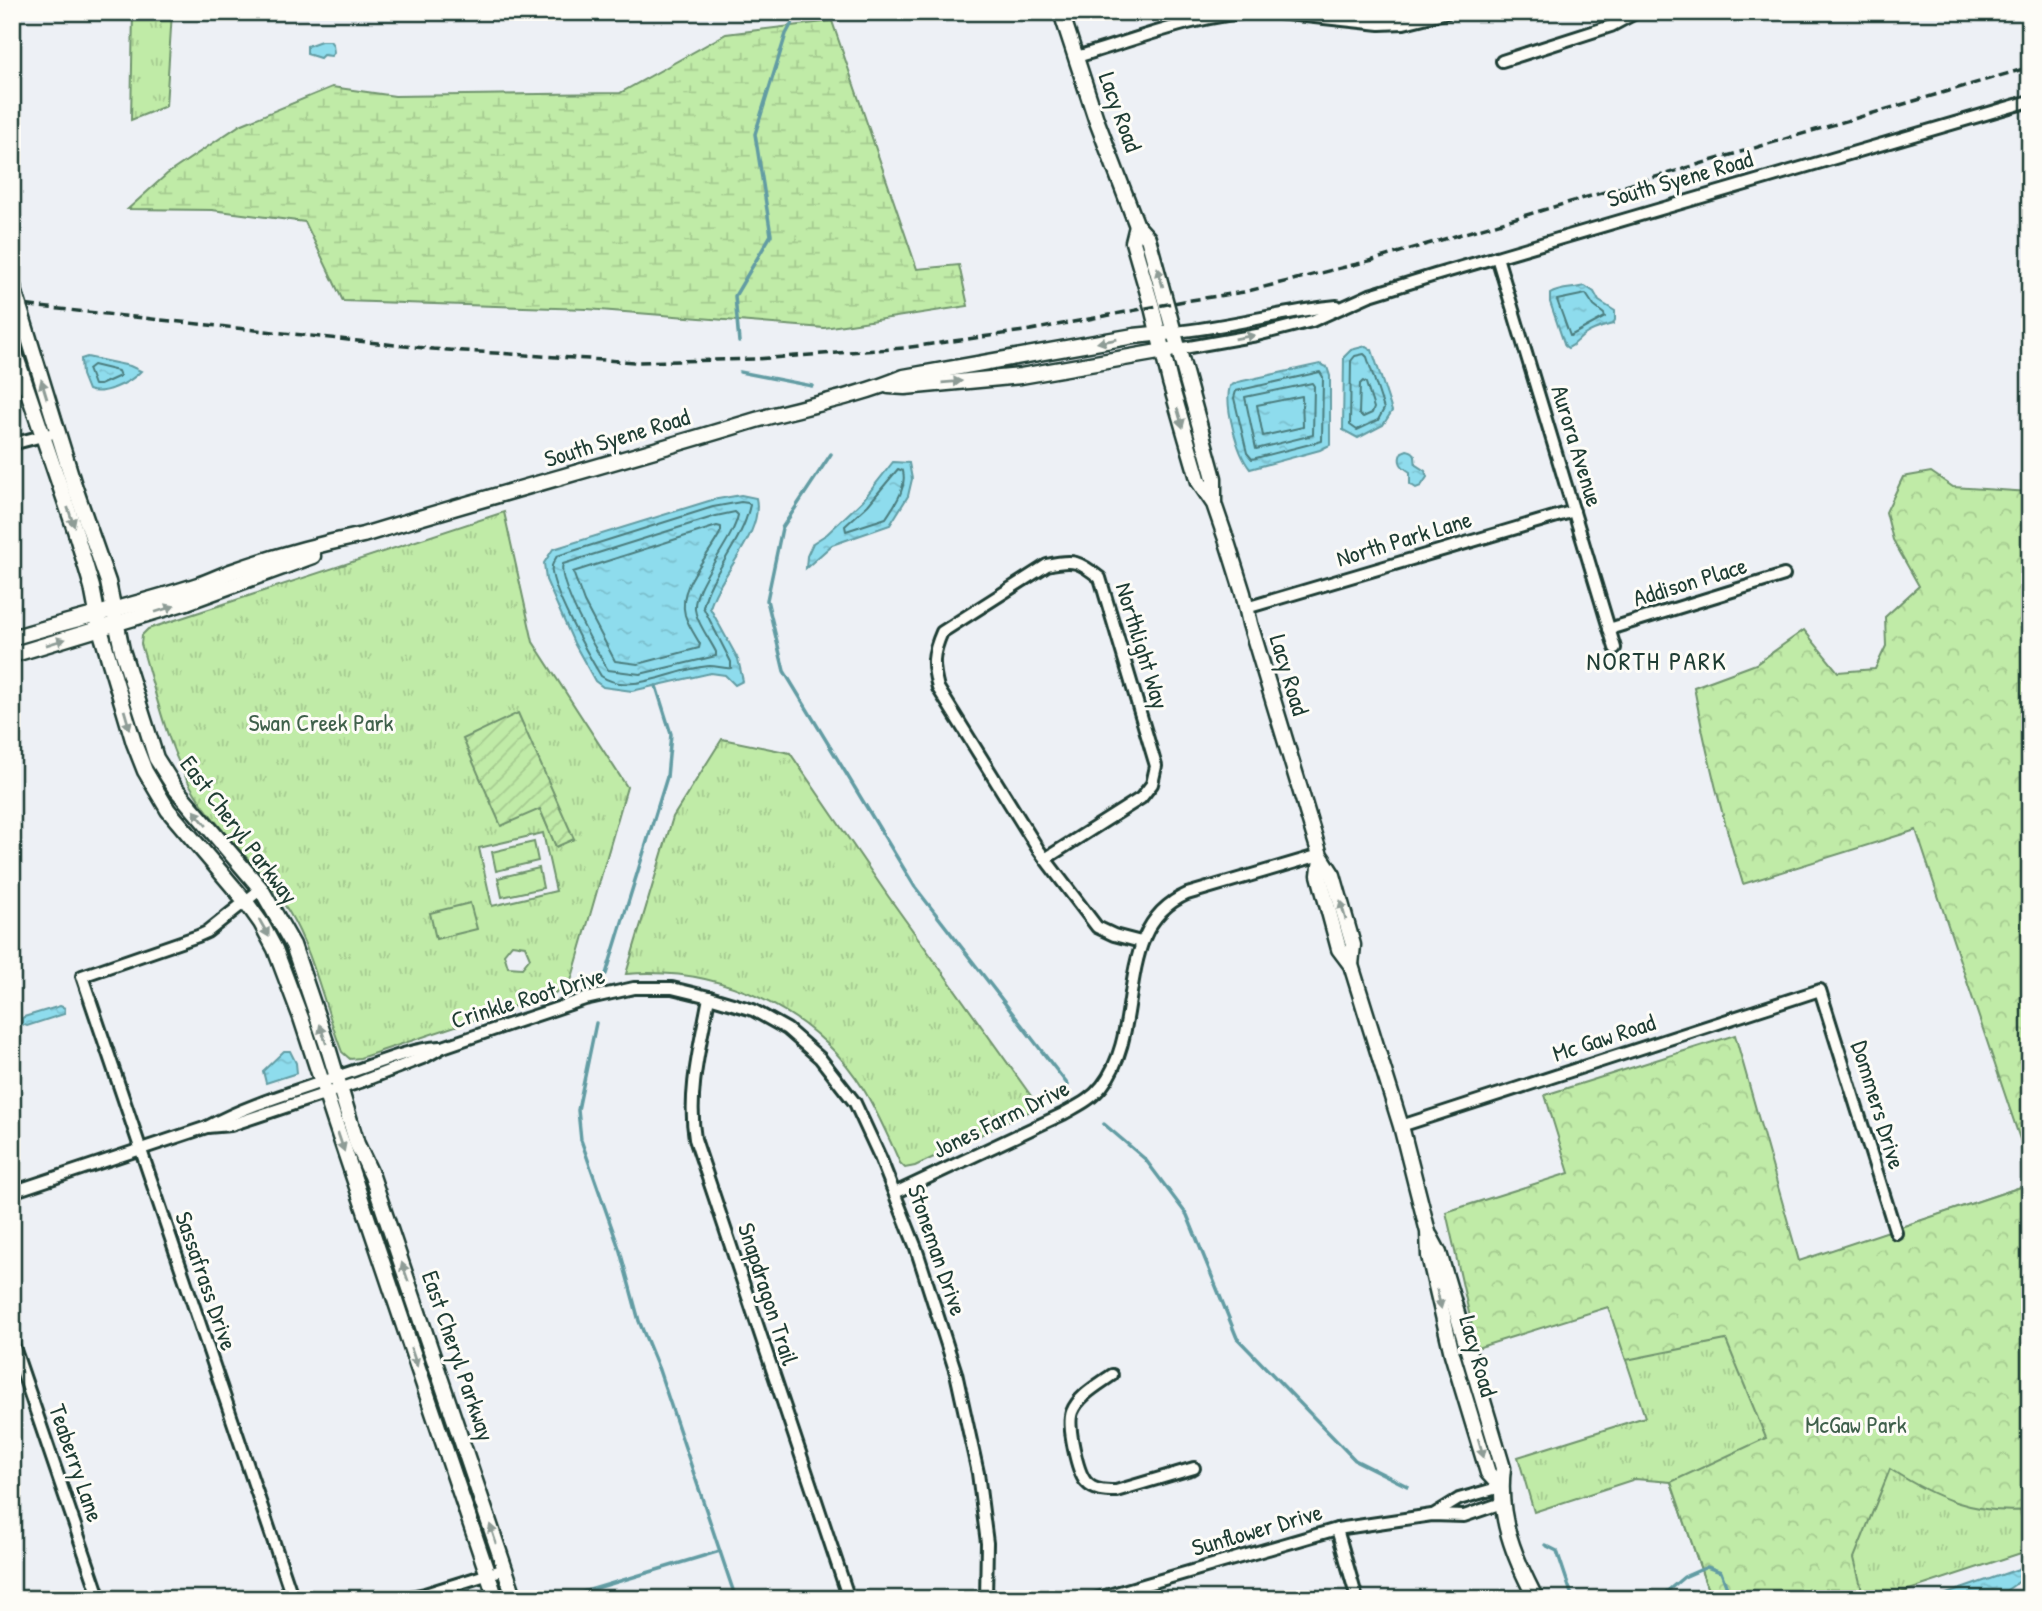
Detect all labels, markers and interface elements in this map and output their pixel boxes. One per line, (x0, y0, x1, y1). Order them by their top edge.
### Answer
street label: Lacy Road (1092, 67, 1150, 156)
street label: South Syene Road (1603, 142, 1756, 214)
one-way arrow (1154, 266, 1164, 287)
one-way arrow (1234, 331, 1256, 342)
one-way arrow (1096, 336, 1118, 347)
one-way arrow (941, 377, 963, 388)
one-way arrow (39, 378, 49, 399)
street label: Aurora Avenue (1544, 381, 1612, 511)
street label: South Syene Road (540, 400, 693, 474)
one-way arrow (1176, 407, 1186, 428)
street label: North Park Lane (1332, 502, 1476, 574)
one-way arrow (65, 507, 76, 528)
street label: Addison Place (1629, 548, 1751, 613)
street label: Northlight Way (1109, 579, 1177, 713)
one-way arrow (155, 603, 176, 614)
street label: Lacy Road (1263, 631, 1317, 719)
one-way arrow (46, 637, 67, 647)
district label: NORTH PARK (1586, 643, 1728, 678)
park label: Swan Creek Park (248, 706, 394, 738)
one-way arrow (122, 710, 132, 731)
street label: East Cheryl Parkway (173, 749, 306, 910)
one-way arrow (193, 810, 208, 827)
one-way arrow (1338, 899, 1348, 920)
one-way arrow (258, 919, 270, 938)
street label: Crinkle Root Drive (447, 958, 609, 1036)
street label: Mc Gaw Road (1548, 1005, 1659, 1069)
one-way arrow (318, 1023, 328, 1044)
street label: Dommers Drive (1844, 1037, 1914, 1173)
street label: Jones Farm Drive (927, 1071, 1075, 1165)
one-way arrow (336, 1131, 347, 1152)
street label: Stoneman Drive (901, 1180, 975, 1320)
street label: Sassafrass Drive (168, 1207, 246, 1355)
street label: Snapdragon Trail (731, 1218, 807, 1370)
one-way arrow (399, 1261, 410, 1282)
street label: East Cheryl Parkway (415, 1266, 503, 1445)
one-way arrow (1434, 1288, 1445, 1310)
street label: Lacy Road (1452, 1312, 1506, 1400)
one-way arrow (409, 1347, 420, 1368)
street label: Teaberry Lane (42, 1400, 112, 1526)
park label: McGaw Park (1805, 1408, 1907, 1440)
one-way arrow (1477, 1438, 1487, 1459)
street label: Sunflower Drive (1188, 1495, 1326, 1563)
one-way arrow (487, 1523, 498, 1544)

